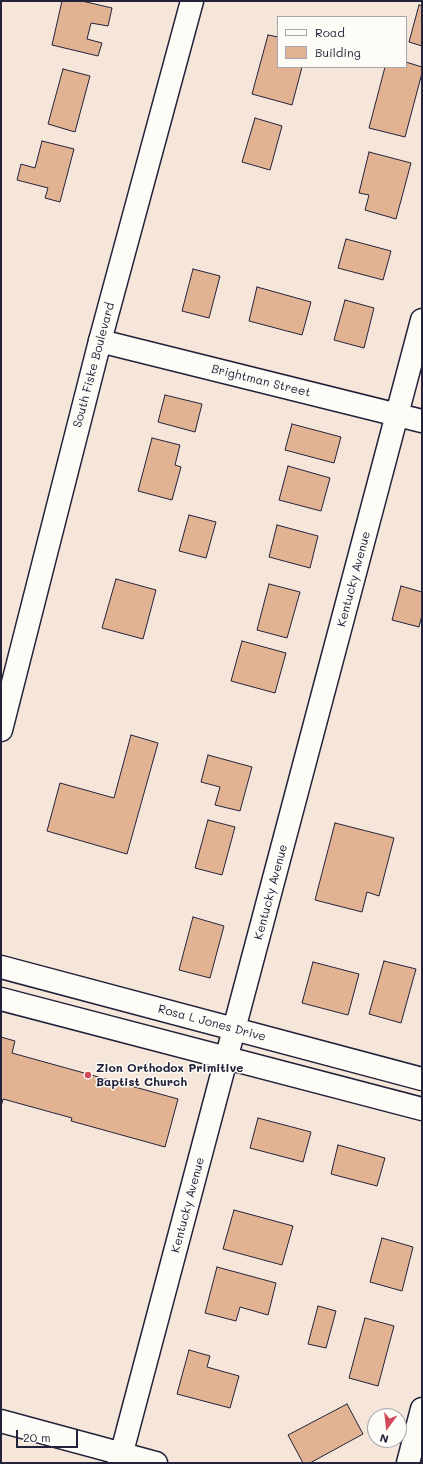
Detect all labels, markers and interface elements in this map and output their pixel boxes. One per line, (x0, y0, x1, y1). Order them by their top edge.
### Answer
legend (277, 16, 407, 68)
text: Road (315, 24, 345, 40)
text: Building (315, 44, 361, 60)
street label: South Fiske Boulevard (70, 301, 118, 429)
street label: Brightman Street (210, 362, 312, 400)
street label: Kentucky Avenue (334, 530, 374, 628)
street label: Kentucky Avenue (251, 843, 291, 941)
street label: Rosa L Jones Drive (156, 1002, 268, 1044)
place label: Zion Orthodox Primitive Baptist Church (96, 1061, 243, 1089)
marker: Zion Orthodox Primitive Baptist Church (83, 1070, 93, 1080)
street label: Kentucky Avenue (168, 1156, 208, 1254)
north arrow (367, 1408, 407, 1448)
scale bar (18, 1422, 80, 1448)
text: 20 m (23, 1429, 51, 1445)
text: N (378, 1431, 390, 1447)

